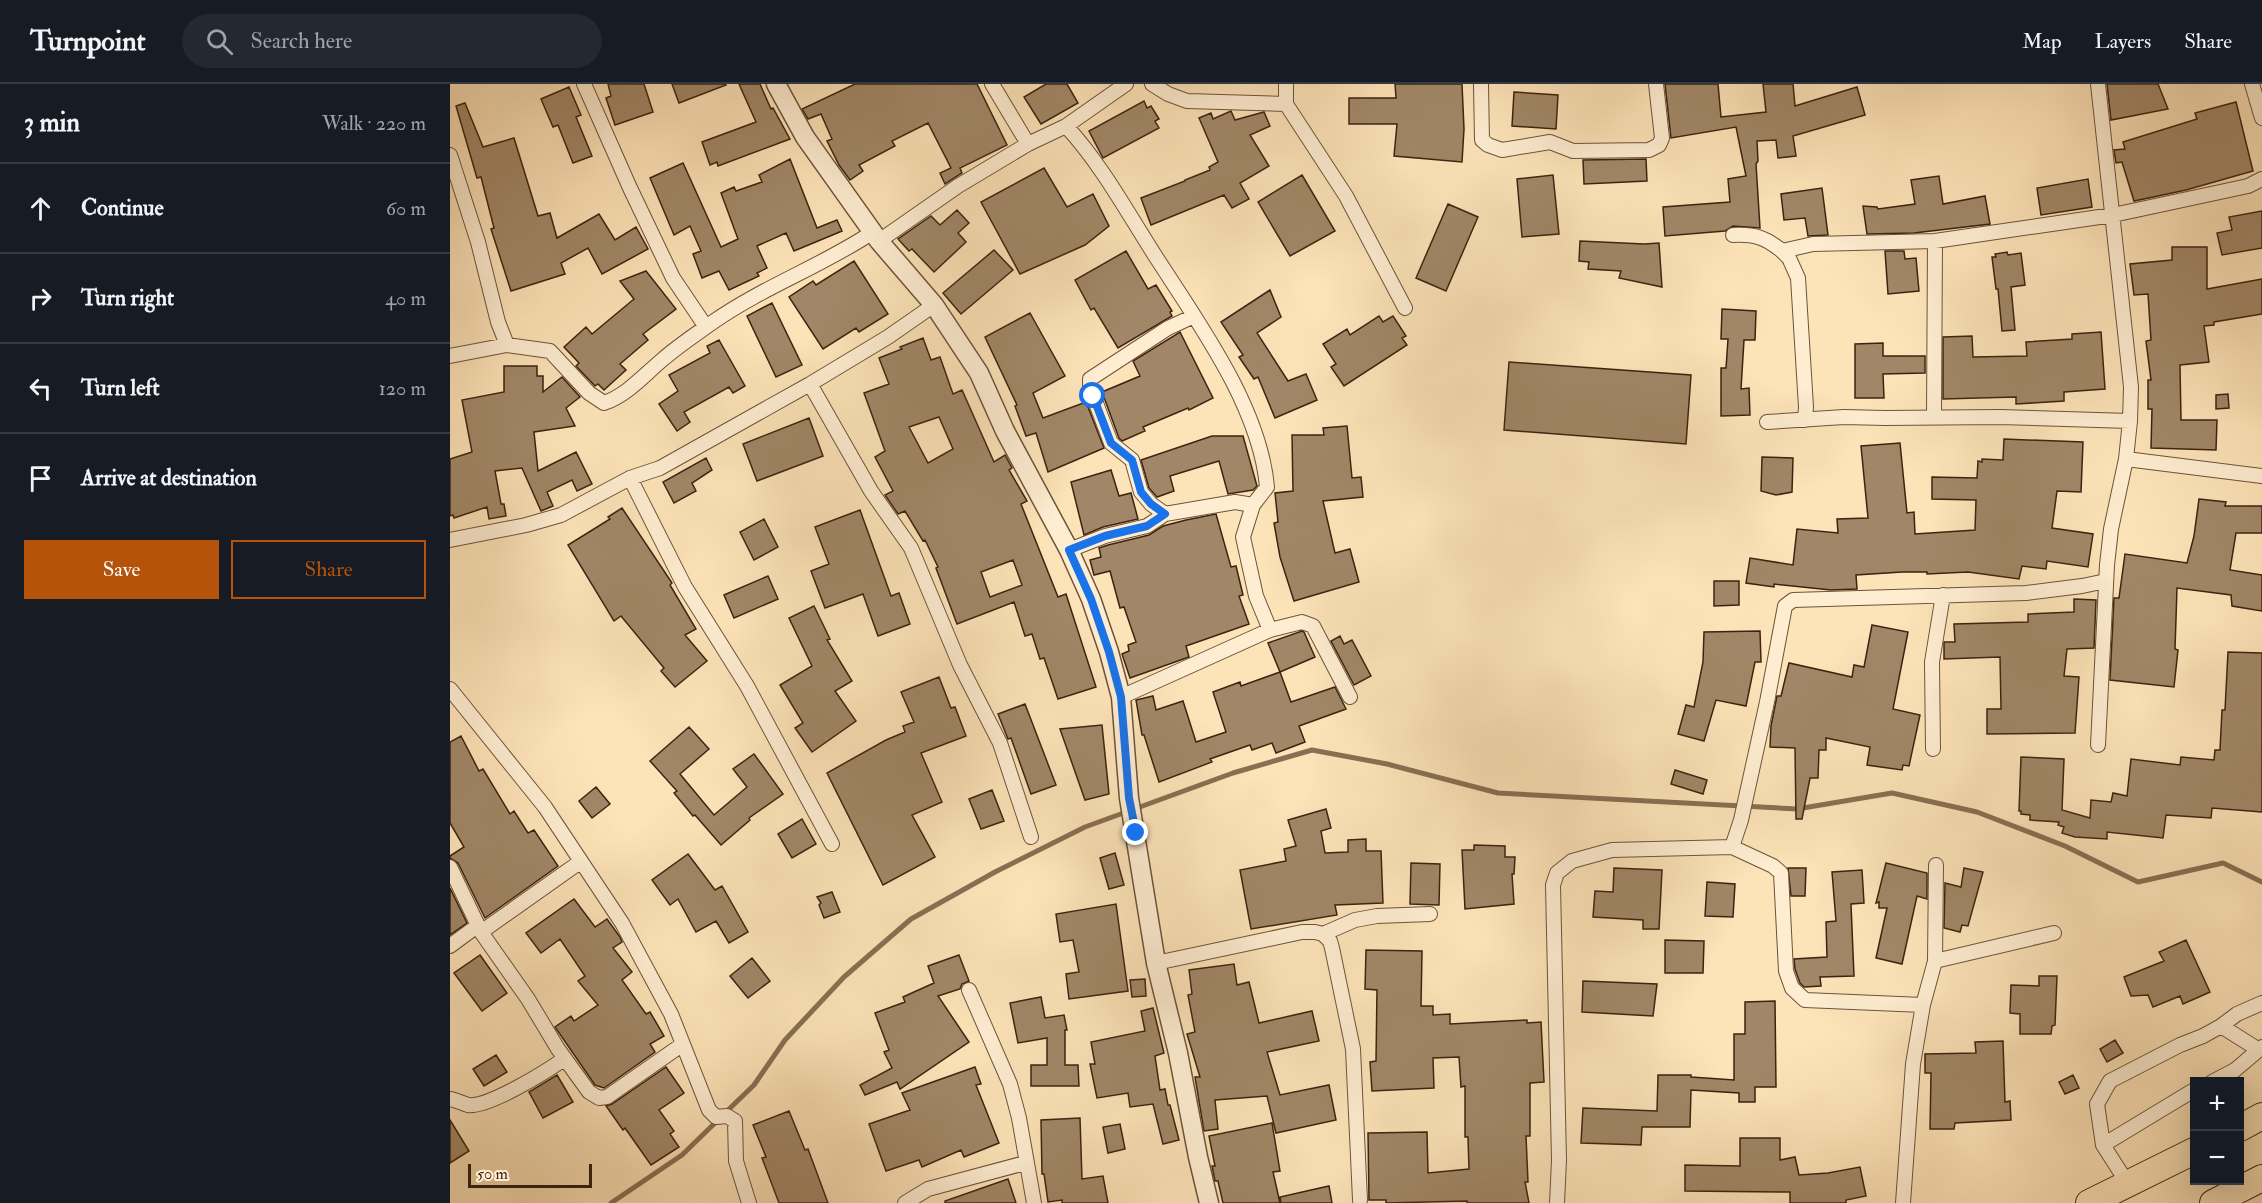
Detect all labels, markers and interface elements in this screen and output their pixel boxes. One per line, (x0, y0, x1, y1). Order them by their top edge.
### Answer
search box (182, 14, 602, 68)
text: Turnpoint (30, 24, 146, 59)
icon: search (203, 25, 236, 58)
text: Search here (251, 27, 352, 55)
text: Map (2022, 28, 2062, 55)
text: Layers (2095, 28, 2151, 55)
text: Share (2184, 28, 2232, 55)
text: 3 min (24, 107, 80, 139)
text: Walk · 220 m (322, 111, 426, 136)
icon: ahead (24, 192, 57, 225)
text: Continue (81, 194, 164, 222)
text: 60 m (386, 196, 426, 221)
icon: right (24, 282, 57, 315)
text: Turn right (81, 284, 174, 312)
text: 40 m (385, 286, 426, 311)
icon: left (24, 372, 57, 405)
text: Turn left (81, 374, 160, 402)
text: 120 m (379, 376, 426, 401)
route start (1079, 382, 1105, 408)
icon: arrive (24, 462, 57, 495)
text: Arrive at destination (81, 464, 257, 492)
button: Save (24, 540, 219, 599)
button: Share (231, 540, 426, 599)
route end (1122, 819, 1148, 845)
map controls (2190, 1077, 2244, 1185)
button: + (2190, 1077, 2244, 1131)
button: − (2190, 1131, 2244, 1185)
scale bar (468, 1161, 592, 1188)
text: 50 m (477, 1164, 508, 1184)

